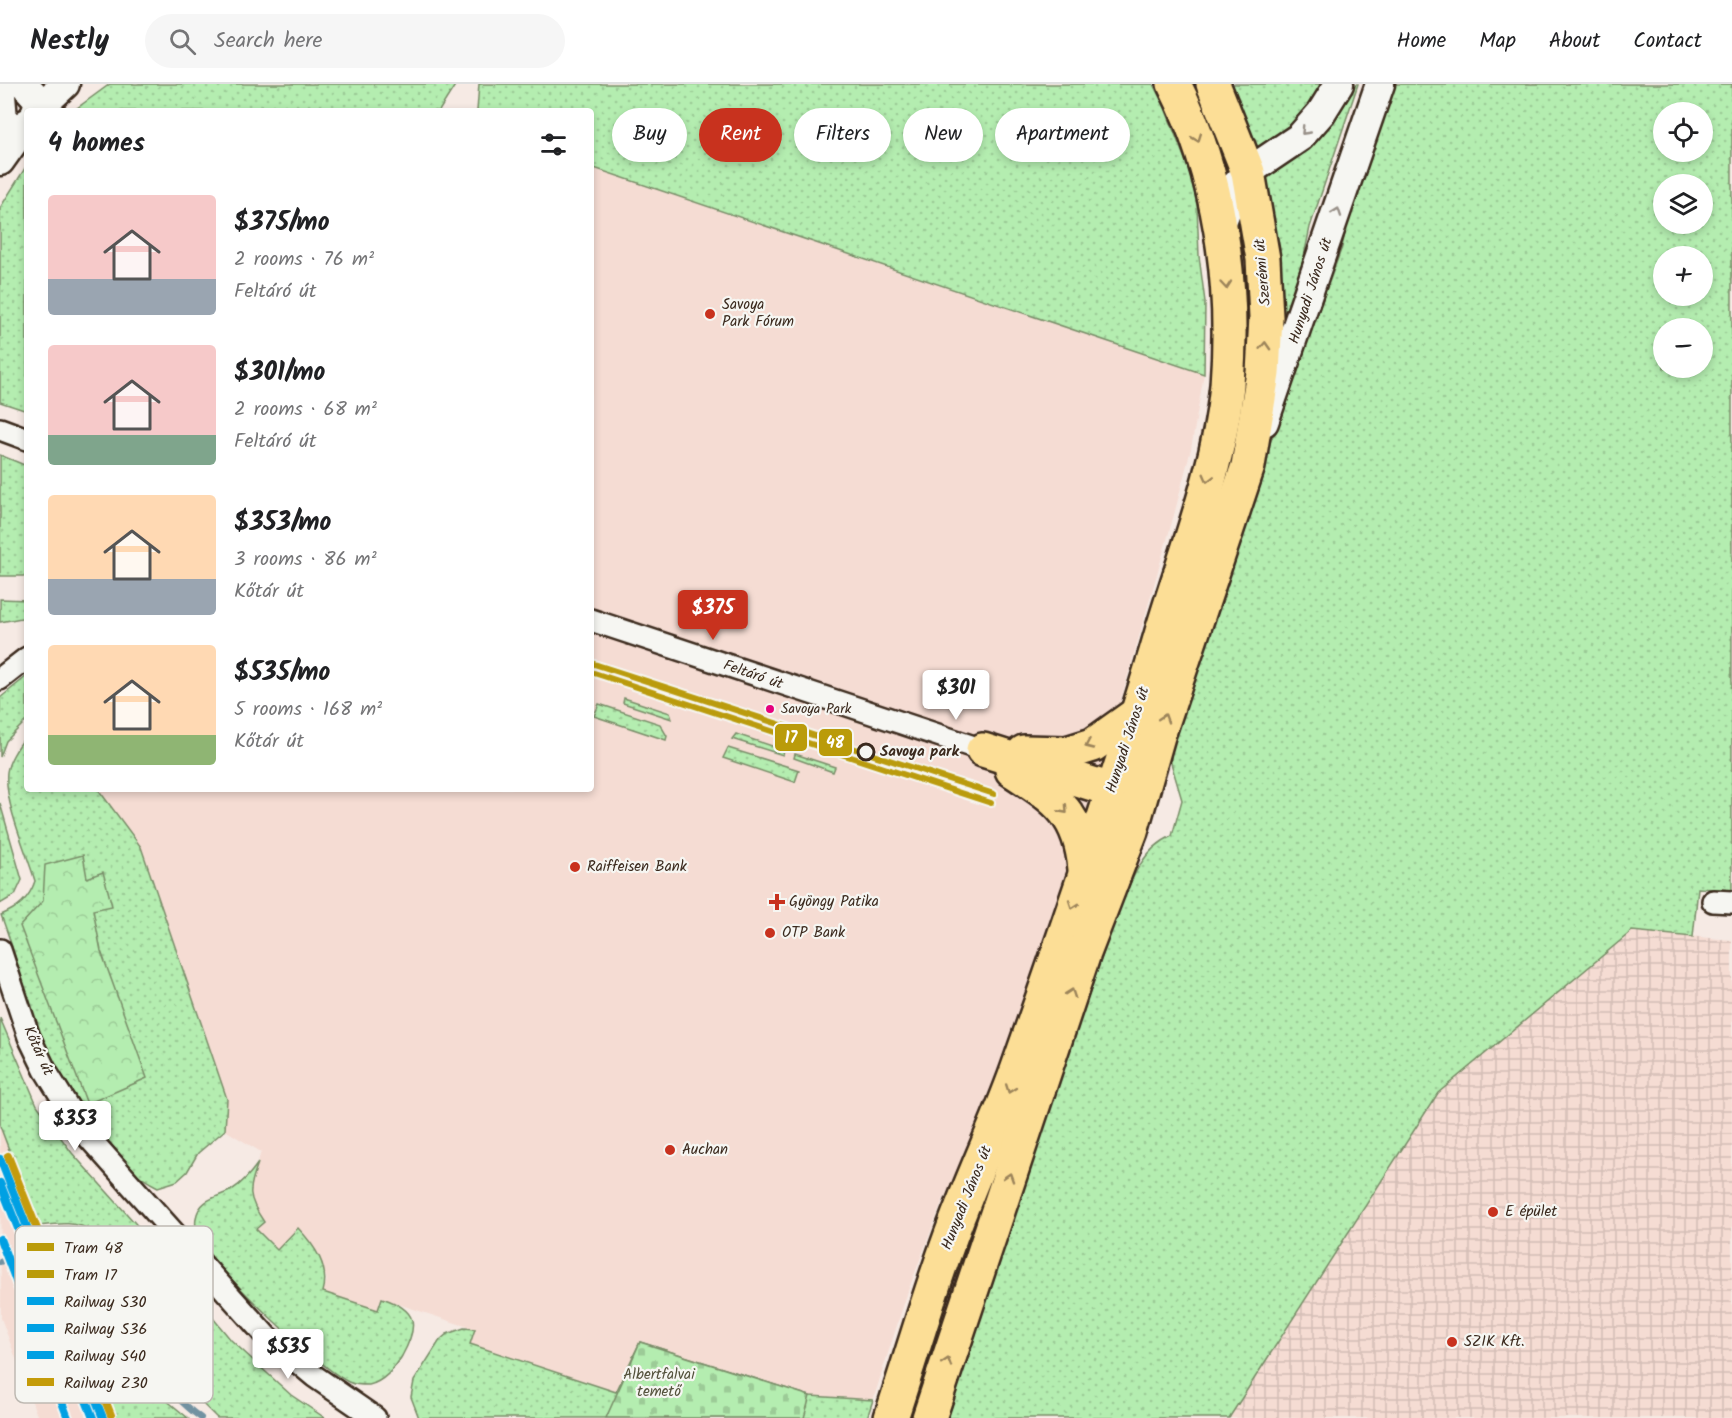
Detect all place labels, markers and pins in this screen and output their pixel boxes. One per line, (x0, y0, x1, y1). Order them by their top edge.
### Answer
place label: Savoya Park Fórum (722, 293, 794, 334)
marker: Savoya Park Fórum (703, 307, 717, 321)
pin: $375 (677, 590, 749, 641)
pin: $301 (920, 670, 992, 721)
place label: Savoya Park (781, 698, 852, 720)
marker: Savoya Park (764, 703, 776, 715)
place label: Savoya park (880, 740, 959, 764)
marker: Savoya park (857, 743, 875, 761)
place label: Raiffeisen Bank (587, 855, 688, 879)
marker: Raiffeisen Bank (568, 860, 582, 874)
place label: Gyöngy Patika (789, 890, 879, 914)
marker: Gyöngy Patika (770, 895, 784, 909)
place label: OTP Bank (782, 921, 846, 945)
marker: OTP Bank (763, 926, 777, 940)
pin: $353 (39, 1101, 111, 1152)
place label: Auchan (682, 1138, 728, 1162)
marker: Auchan (663, 1143, 677, 1157)
place label: E épület (1505, 1200, 1557, 1224)
marker: E épület (1486, 1205, 1500, 1219)
pin: $535 (252, 1329, 324, 1380)
place label: SZIK Kft. (1464, 1330, 1525, 1354)
marker: SZIK Kft. (1445, 1335, 1459, 1349)

